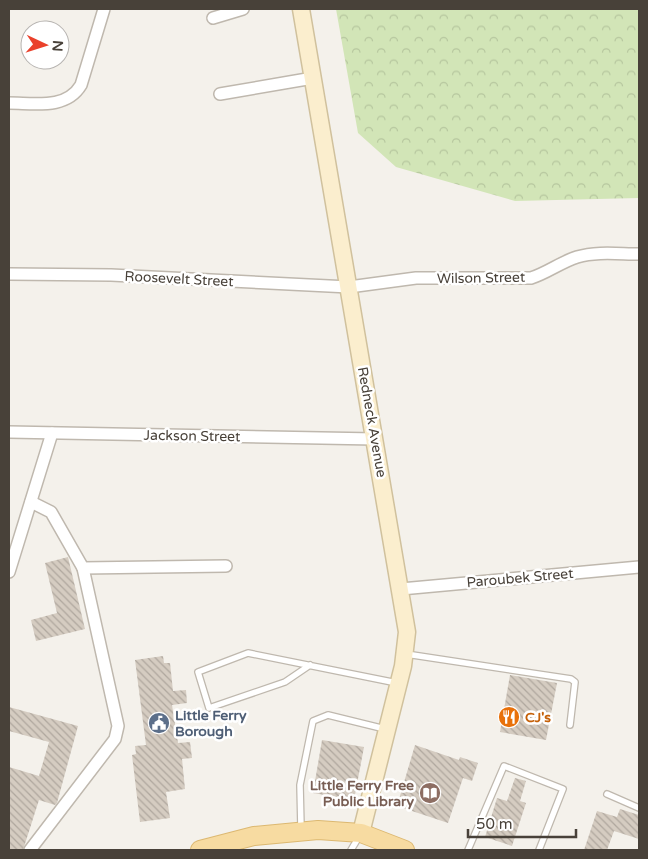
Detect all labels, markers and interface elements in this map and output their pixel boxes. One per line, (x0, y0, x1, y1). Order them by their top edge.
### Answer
north arrow (20, 20, 70, 70)
text: N (49, 40, 66, 52)
street label: Roosevelt Street (124, 268, 235, 290)
street label: Wilson Street (437, 269, 526, 287)
street label: Redneck Avenue (354, 365, 390, 479)
street label: Jackson Street (143, 427, 241, 445)
street label: Paroubek Street (466, 565, 575, 591)
restaurant icon: CJ's (497, 705, 521, 729)
place label: Little Ferry Borough (175, 707, 247, 740)
place label: CJ's (525, 709, 551, 726)
public building icon: Little Ferry Borough (147, 711, 171, 735)
place label: Little Ferry Free Public Library (310, 777, 414, 810)
library icon: Little Ferry Free Public Library (418, 781, 442, 805)
scale bar (468, 806, 576, 838)
text: 50 m (476, 815, 513, 833)

